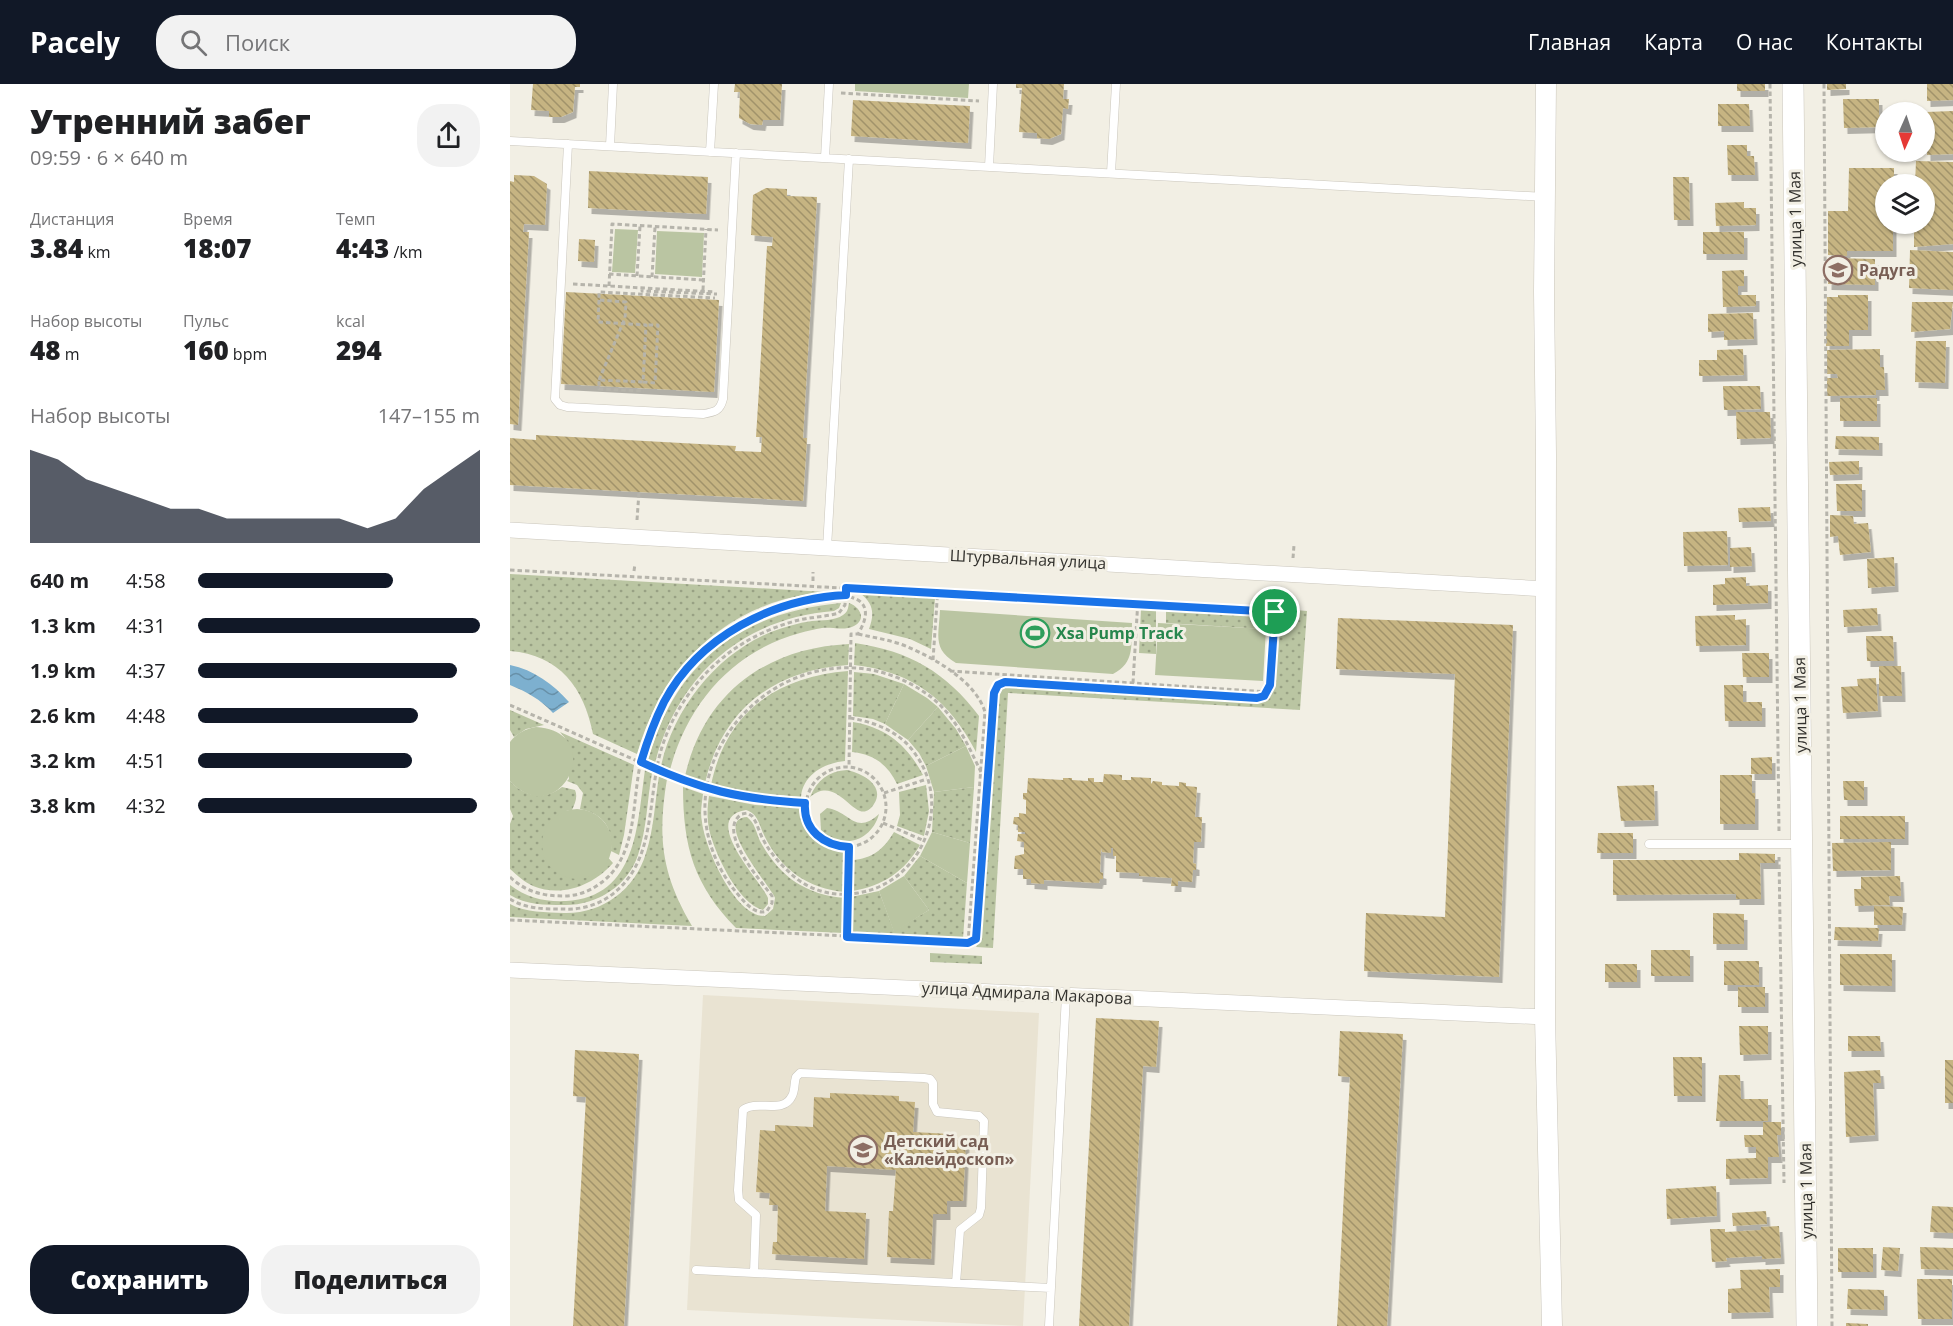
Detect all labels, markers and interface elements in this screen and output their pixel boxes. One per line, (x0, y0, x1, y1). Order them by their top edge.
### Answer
search box (156, 15, 576, 69)
text: Pacely (30, 23, 120, 61)
icon: search (177, 26, 210, 59)
text: Поиск (225, 27, 290, 57)
text: Главная (1528, 28, 1611, 56)
text: Карта (1644, 28, 1703, 56)
text: О нас (1736, 28, 1793, 56)
text: Контакты (1826, 28, 1923, 56)
text: Утренний забег (30, 99, 311, 144)
north arrow (1875, 102, 1935, 162)
map controls (1875, 102, 1935, 234)
button: share (417, 104, 480, 167)
text: 09:59 · 6 × 640 m (30, 144, 188, 171)
street label: улица 1 Мая (1783, 171, 1807, 267)
button: layers (1875, 174, 1935, 234)
text: Дистанция (30, 208, 114, 230)
text: Время (183, 208, 233, 230)
text: Темп (336, 208, 375, 230)
text: 3.84 (30, 230, 83, 266)
text: 18:07 (183, 230, 251, 266)
text: 4:43 (336, 230, 389, 266)
text: km (83, 241, 111, 263)
text: /km (389, 241, 422, 263)
school or university icon: Радуга (1822, 254, 1854, 286)
place label: Радуга (1859, 259, 1916, 281)
text: Набор высоты (30, 310, 142, 332)
text: Пульс (183, 310, 229, 332)
text: kcal (336, 310, 365, 332)
text: 48 (30, 332, 60, 368)
text: 160 (183, 332, 229, 368)
text: 294 (336, 332, 382, 368)
text: m (60, 343, 79, 365)
text: bpm (229, 343, 267, 365)
text: Набор высоты (30, 402, 170, 429)
text: 147–155 m (378, 402, 480, 429)
street label: Штурвальная улица (949, 544, 1107, 574)
text: 640 m (30, 567, 89, 594)
text: 4:58 (126, 567, 166, 594)
pin (1249, 586, 1300, 637)
icon: arrive (1258, 595, 1291, 628)
text: 1.3 km (30, 612, 96, 639)
text: 4:31 (126, 612, 166, 639)
sports icon: Xsa Pump Track (1019, 617, 1051, 649)
place label: Xsa Pump Track (1056, 622, 1183, 644)
text: 1.9 km (30, 657, 96, 684)
text: 4:37 (126, 657, 166, 684)
street label: улица 1 Мая (1788, 657, 1812, 753)
text: 2.6 km (30, 702, 96, 729)
text: 4:48 (126, 702, 166, 729)
text: 3.2 km (30, 747, 96, 774)
text: 4:51 (126, 747, 166, 774)
text: 3.8 km (30, 792, 96, 819)
text: 4:32 (126, 792, 166, 819)
street label: улица Адмирала Макарова (921, 977, 1133, 1009)
place label: Детский сад «Калейдоскоп» (884, 1130, 1015, 1170)
school or university icon: Детский сад «Калейдоскоп» (847, 1134, 879, 1166)
street label: улица 1 Мая (1794, 1143, 1818, 1239)
button: Сохранить (30, 1245, 249, 1314)
button: Поделиться (261, 1245, 480, 1314)

